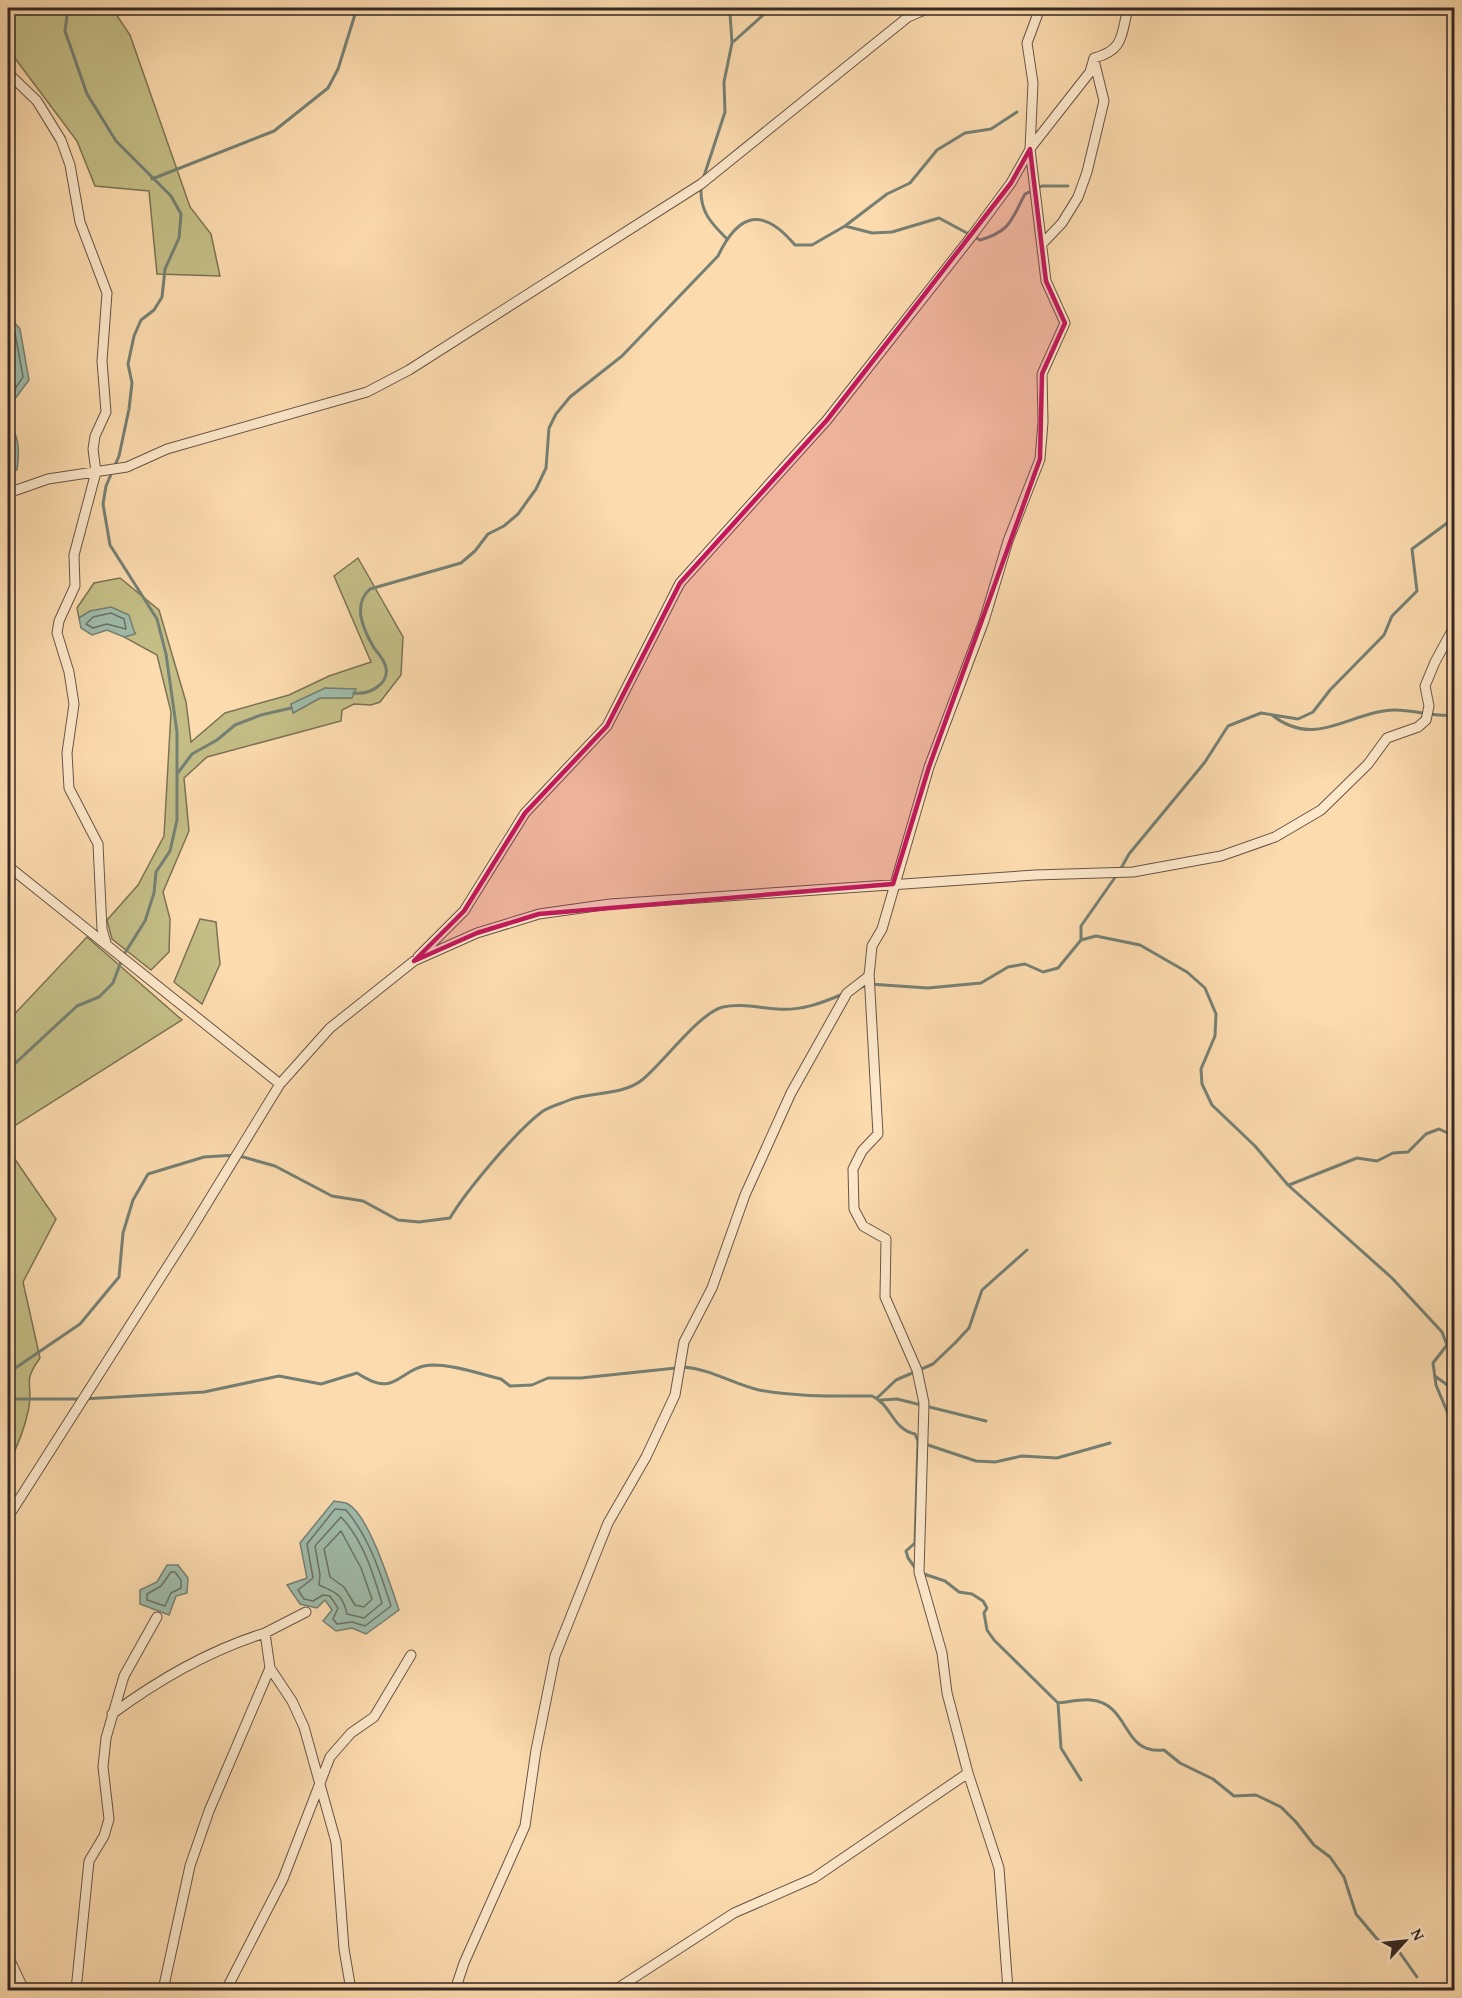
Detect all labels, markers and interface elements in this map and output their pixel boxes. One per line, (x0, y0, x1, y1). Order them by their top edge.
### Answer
north arrow (1375, 1911, 1435, 1971)
text: N (1405, 1924, 1432, 1945)

